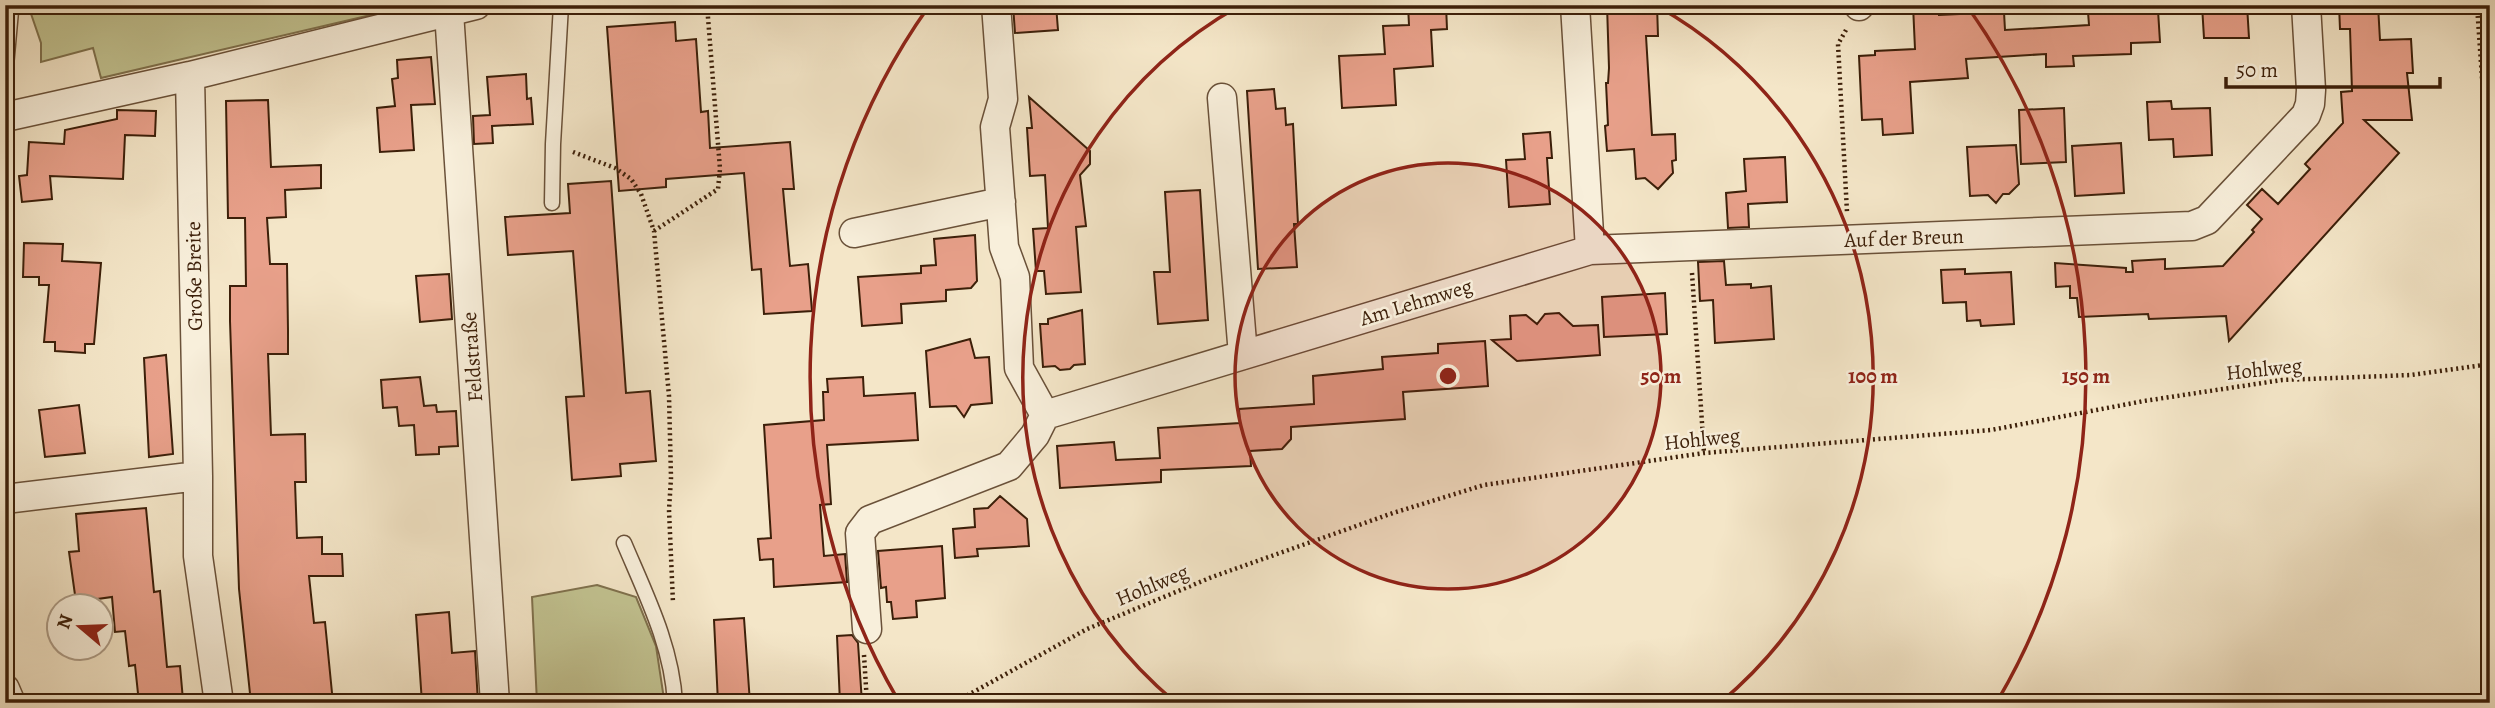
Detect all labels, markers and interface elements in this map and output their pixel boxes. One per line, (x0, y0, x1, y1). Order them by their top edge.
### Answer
scale bar (2226, 46, 2439, 90)
text: 50 m (2236, 56, 2278, 84)
street label: Große Breite (179, 221, 209, 331)
street label: Auf der Breun (1843, 222, 1964, 254)
street label: Am Lehmweg (1355, 272, 1476, 333)
street label: Feldstraße (455, 311, 489, 403)
street label: Hohlweg (2225, 351, 2304, 387)
text: 50 m (1641, 362, 1682, 390)
text: 100 m (1848, 362, 1898, 390)
text: 150 m (2062, 362, 2111, 390)
centre of rings (1436, 364, 1460, 388)
street label: Hohlweg (1663, 421, 1742, 457)
street label: Hohlweg (1111, 557, 1193, 613)
north arrow (46, 592, 116, 662)
text: N (50, 611, 79, 633)

